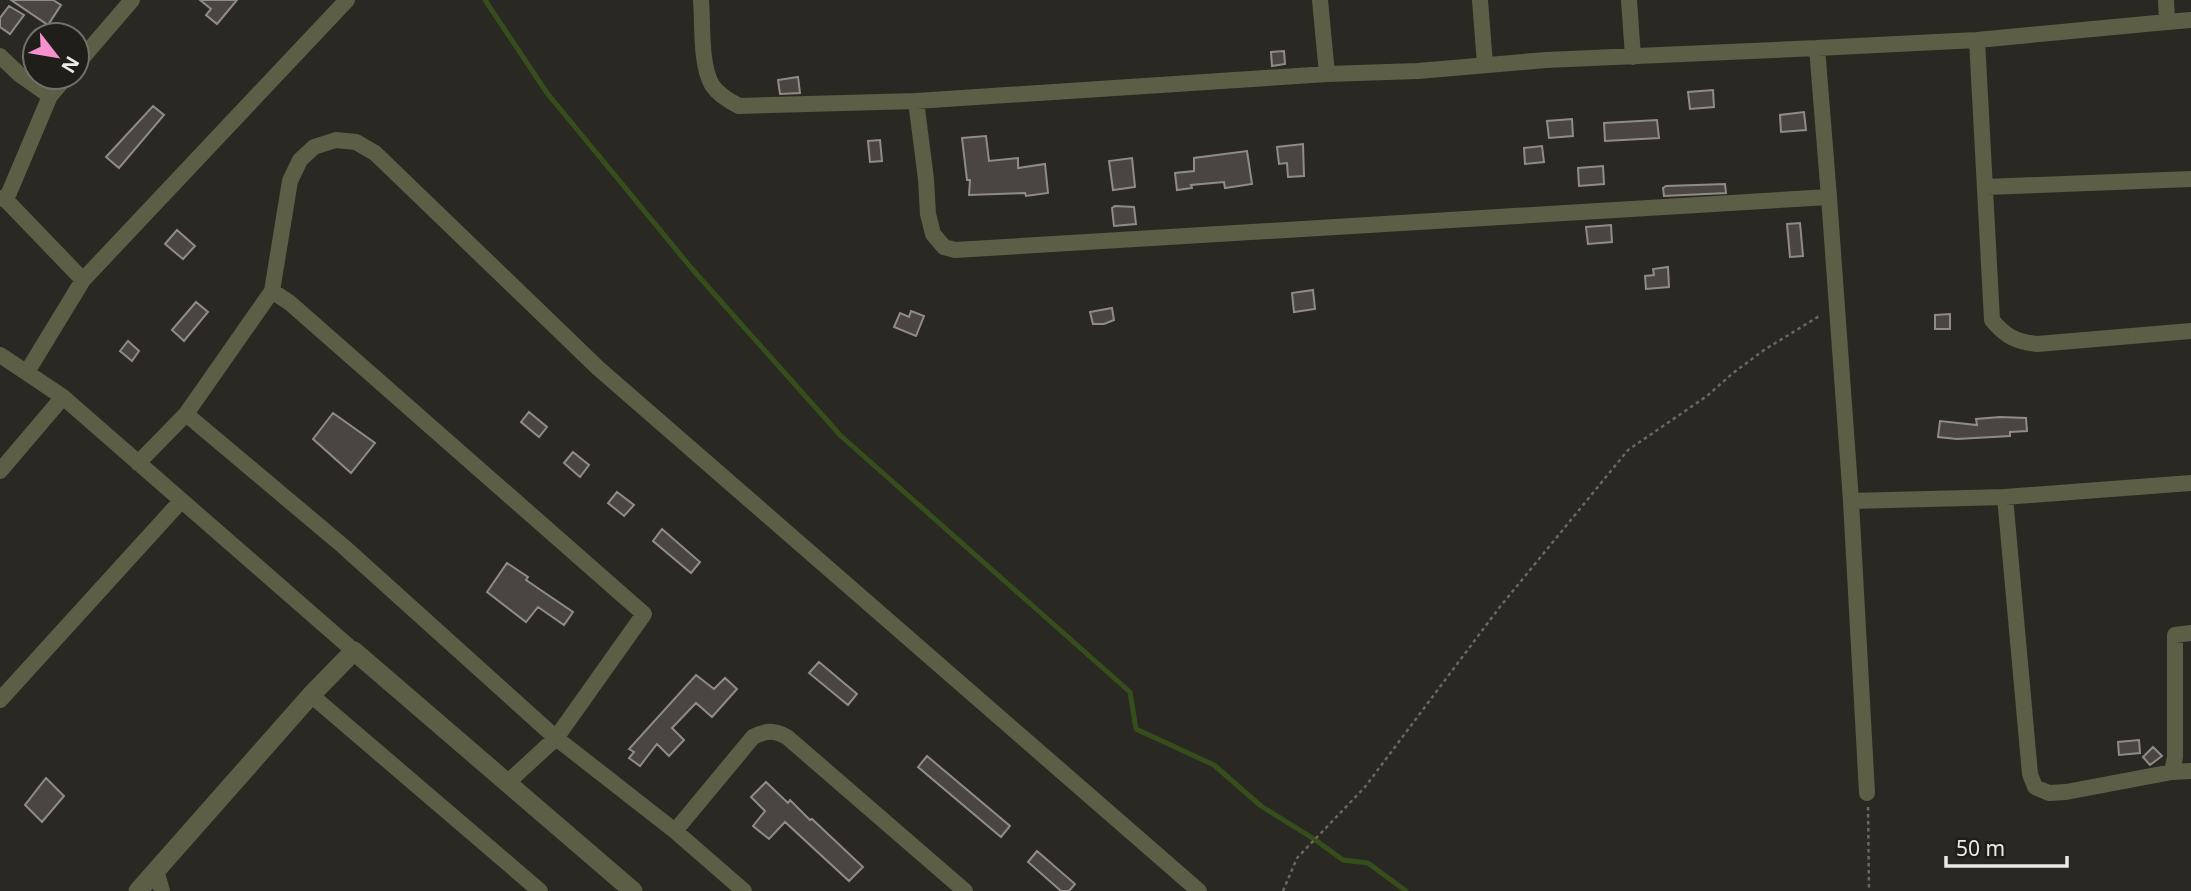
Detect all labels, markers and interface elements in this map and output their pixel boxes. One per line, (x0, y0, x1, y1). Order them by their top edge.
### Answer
north arrow (21, 21, 91, 91)
text: N (55, 51, 86, 78)
scale bar (1946, 824, 2067, 868)
text: 50 m (1956, 834, 2005, 862)

